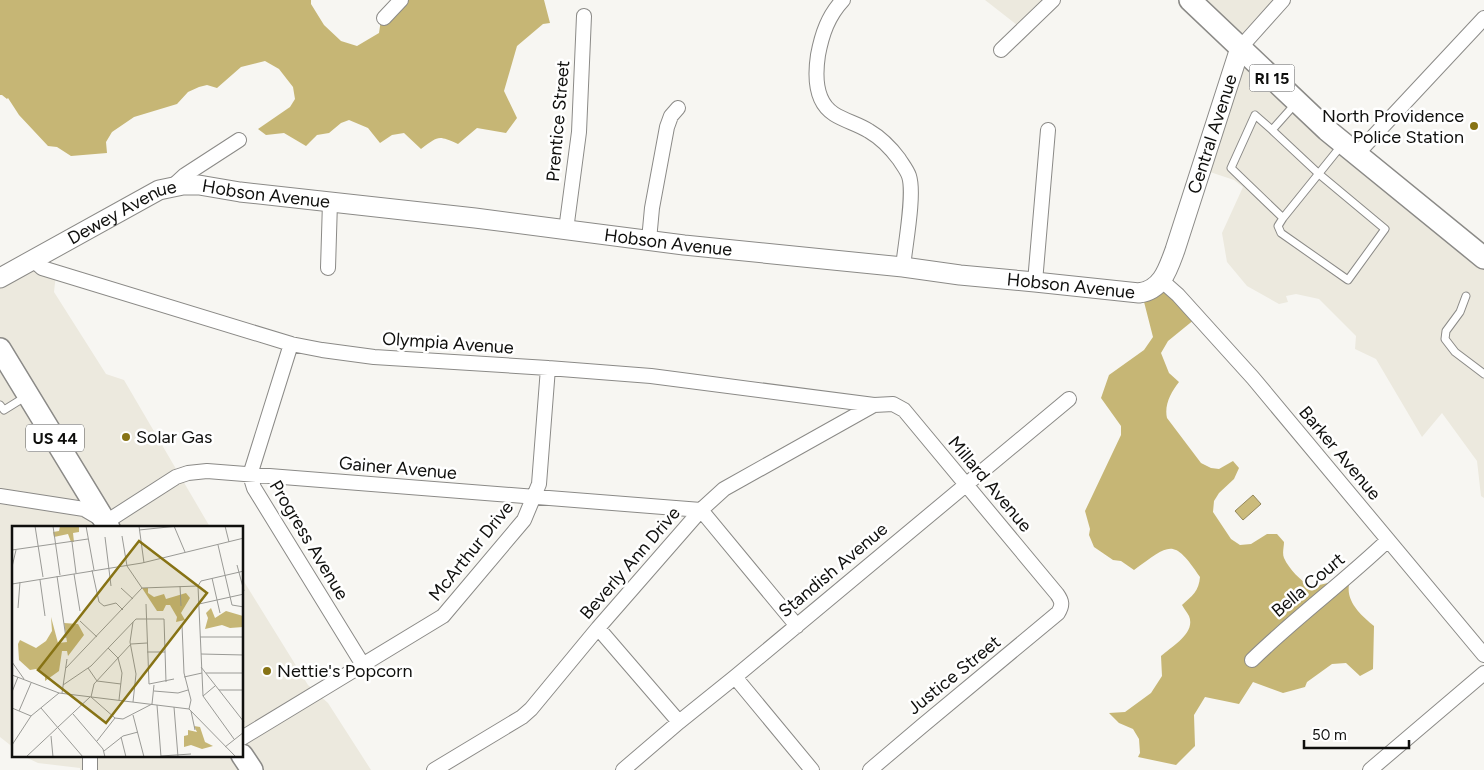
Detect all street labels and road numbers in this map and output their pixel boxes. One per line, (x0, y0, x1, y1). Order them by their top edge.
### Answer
street label: Prentice Street (542, 59, 574, 183)
road number: RI 15 (1250, 64, 1294, 92)
street label: Central Avenue (1183, 71, 1242, 197)
street label: Hobson Avenue (200, 175, 331, 213)
street label: Dewey Avenue (64, 176, 178, 249)
street label: Hobson Avenue (603, 224, 733, 261)
street label: Hobson Avenue (1006, 268, 1136, 304)
street label: Olympia Avenue (381, 327, 515, 359)
street label: Barker Avenue (1294, 401, 1386, 505)
road number: US 44 (26, 424, 84, 452)
street label: Millard Avenue (944, 432, 1037, 537)
street label: Gainer Avenue (338, 452, 458, 484)
street label: Progress Avenue (265, 476, 353, 604)
street label: McArthur Drive (424, 496, 518, 605)
street label: Beverly Ann Drive (575, 502, 685, 624)
street label: Standish Avenue (774, 518, 892, 622)
street label: Bella Court (1267, 548, 1349, 622)
street label: Justice Street (903, 631, 1005, 719)

